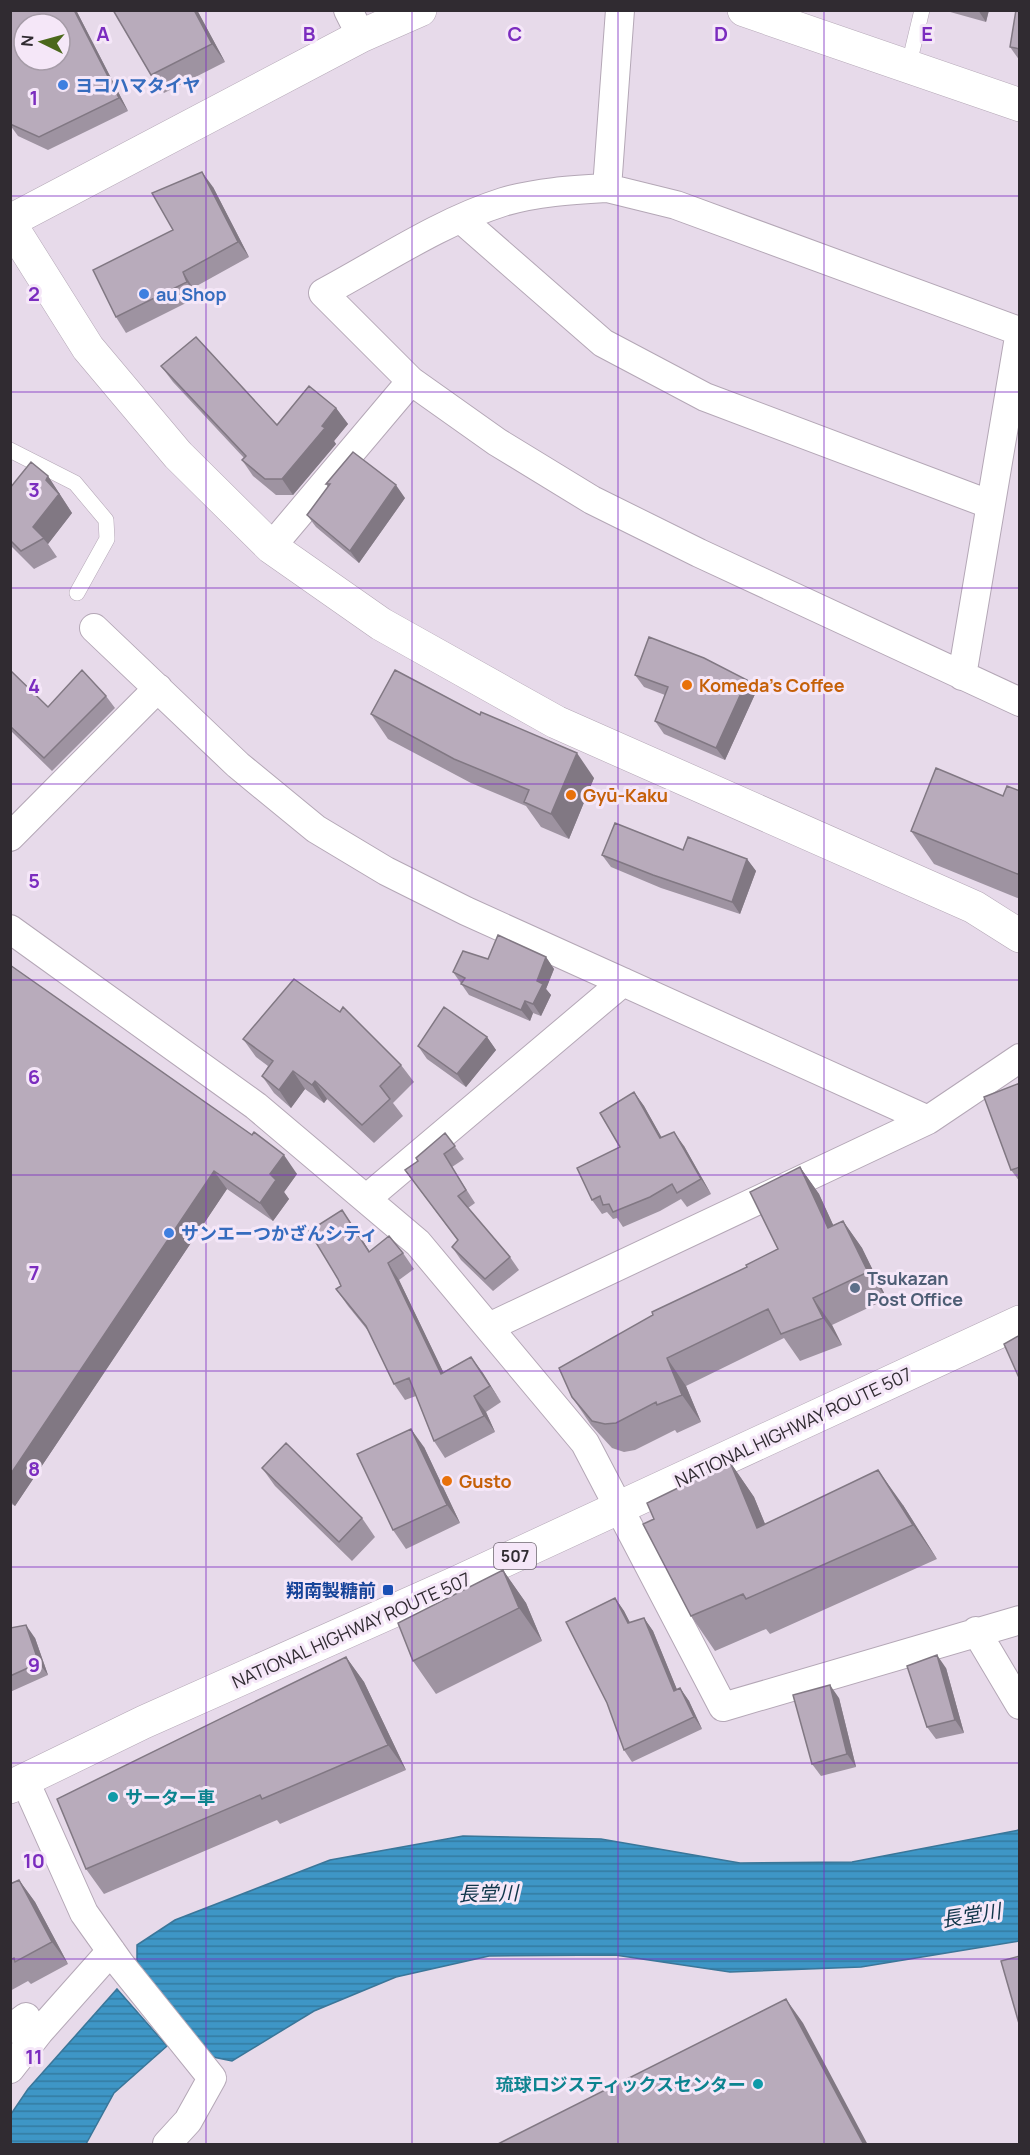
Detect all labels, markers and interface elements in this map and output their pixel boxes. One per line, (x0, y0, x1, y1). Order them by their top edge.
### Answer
north arrow (12, 12, 72, 72)
text: A (96, 20, 110, 47)
text: B (303, 20, 316, 47)
text: C (508, 20, 522, 47)
text: D (714, 20, 728, 47)
text: E (921, 20, 933, 47)
text: N (16, 34, 39, 47)
place label: ヨコハマタイヤ (75, 73, 200, 97)
marker: ヨコハマタイヤ (56, 78, 70, 92)
text: 1 (30, 84, 38, 111)
text: 2 (28, 280, 40, 307)
place label: au Shop (156, 282, 227, 306)
marker: au Shop (137, 287, 151, 301)
text: 3 (28, 476, 40, 503)
text: 4 (28, 672, 40, 699)
place label: Komeda's Coffee (699, 673, 845, 697)
marker: Komeda's Coffee (680, 678, 694, 692)
place label: Gyū-Kaku (583, 783, 668, 807)
marker: Gyū-Kaku (564, 788, 578, 802)
text: 5 (28, 867, 40, 894)
text: 6 (28, 1063, 40, 1090)
place label: サンエーつかざんシティ (181, 1221, 378, 1245)
marker: サンエーつかざんシティ (162, 1226, 176, 1240)
text: 7 (29, 1259, 39, 1286)
place label: Tsukazan Post Office (867, 1266, 963, 1311)
marker: Tsukazan Post Office (848, 1281, 862, 1295)
street label: NATIONAL HIGHWAY ROUTE 507 (671, 1361, 915, 1493)
text: 8 (28, 1455, 40, 1482)
place label: Gusto (459, 1469, 512, 1493)
marker: Gusto (440, 1474, 454, 1488)
road number: 507 (494, 1543, 536, 1569)
street label: NATIONAL HIGHWAY ROUTE 507 (228, 1566, 474, 1694)
place label: 翔南製糖前 (286, 1578, 376, 1602)
marker: 翔南製糖前 (381, 1583, 395, 1597)
text: 9 (28, 1651, 40, 1678)
place label: サーター車 (125, 1785, 215, 1809)
marker: サーター車 (106, 1790, 120, 1804)
text: 10 (23, 1847, 45, 1874)
water label: 長堂川 (458, 1879, 520, 1907)
water label: 長堂川 (939, 1897, 1005, 1933)
text: 11 (25, 2043, 43, 2070)
place label: 琉球ロジスティックスセンター (496, 2072, 746, 2096)
marker: 琉球ロジスティックスセンター (751, 2077, 765, 2091)

